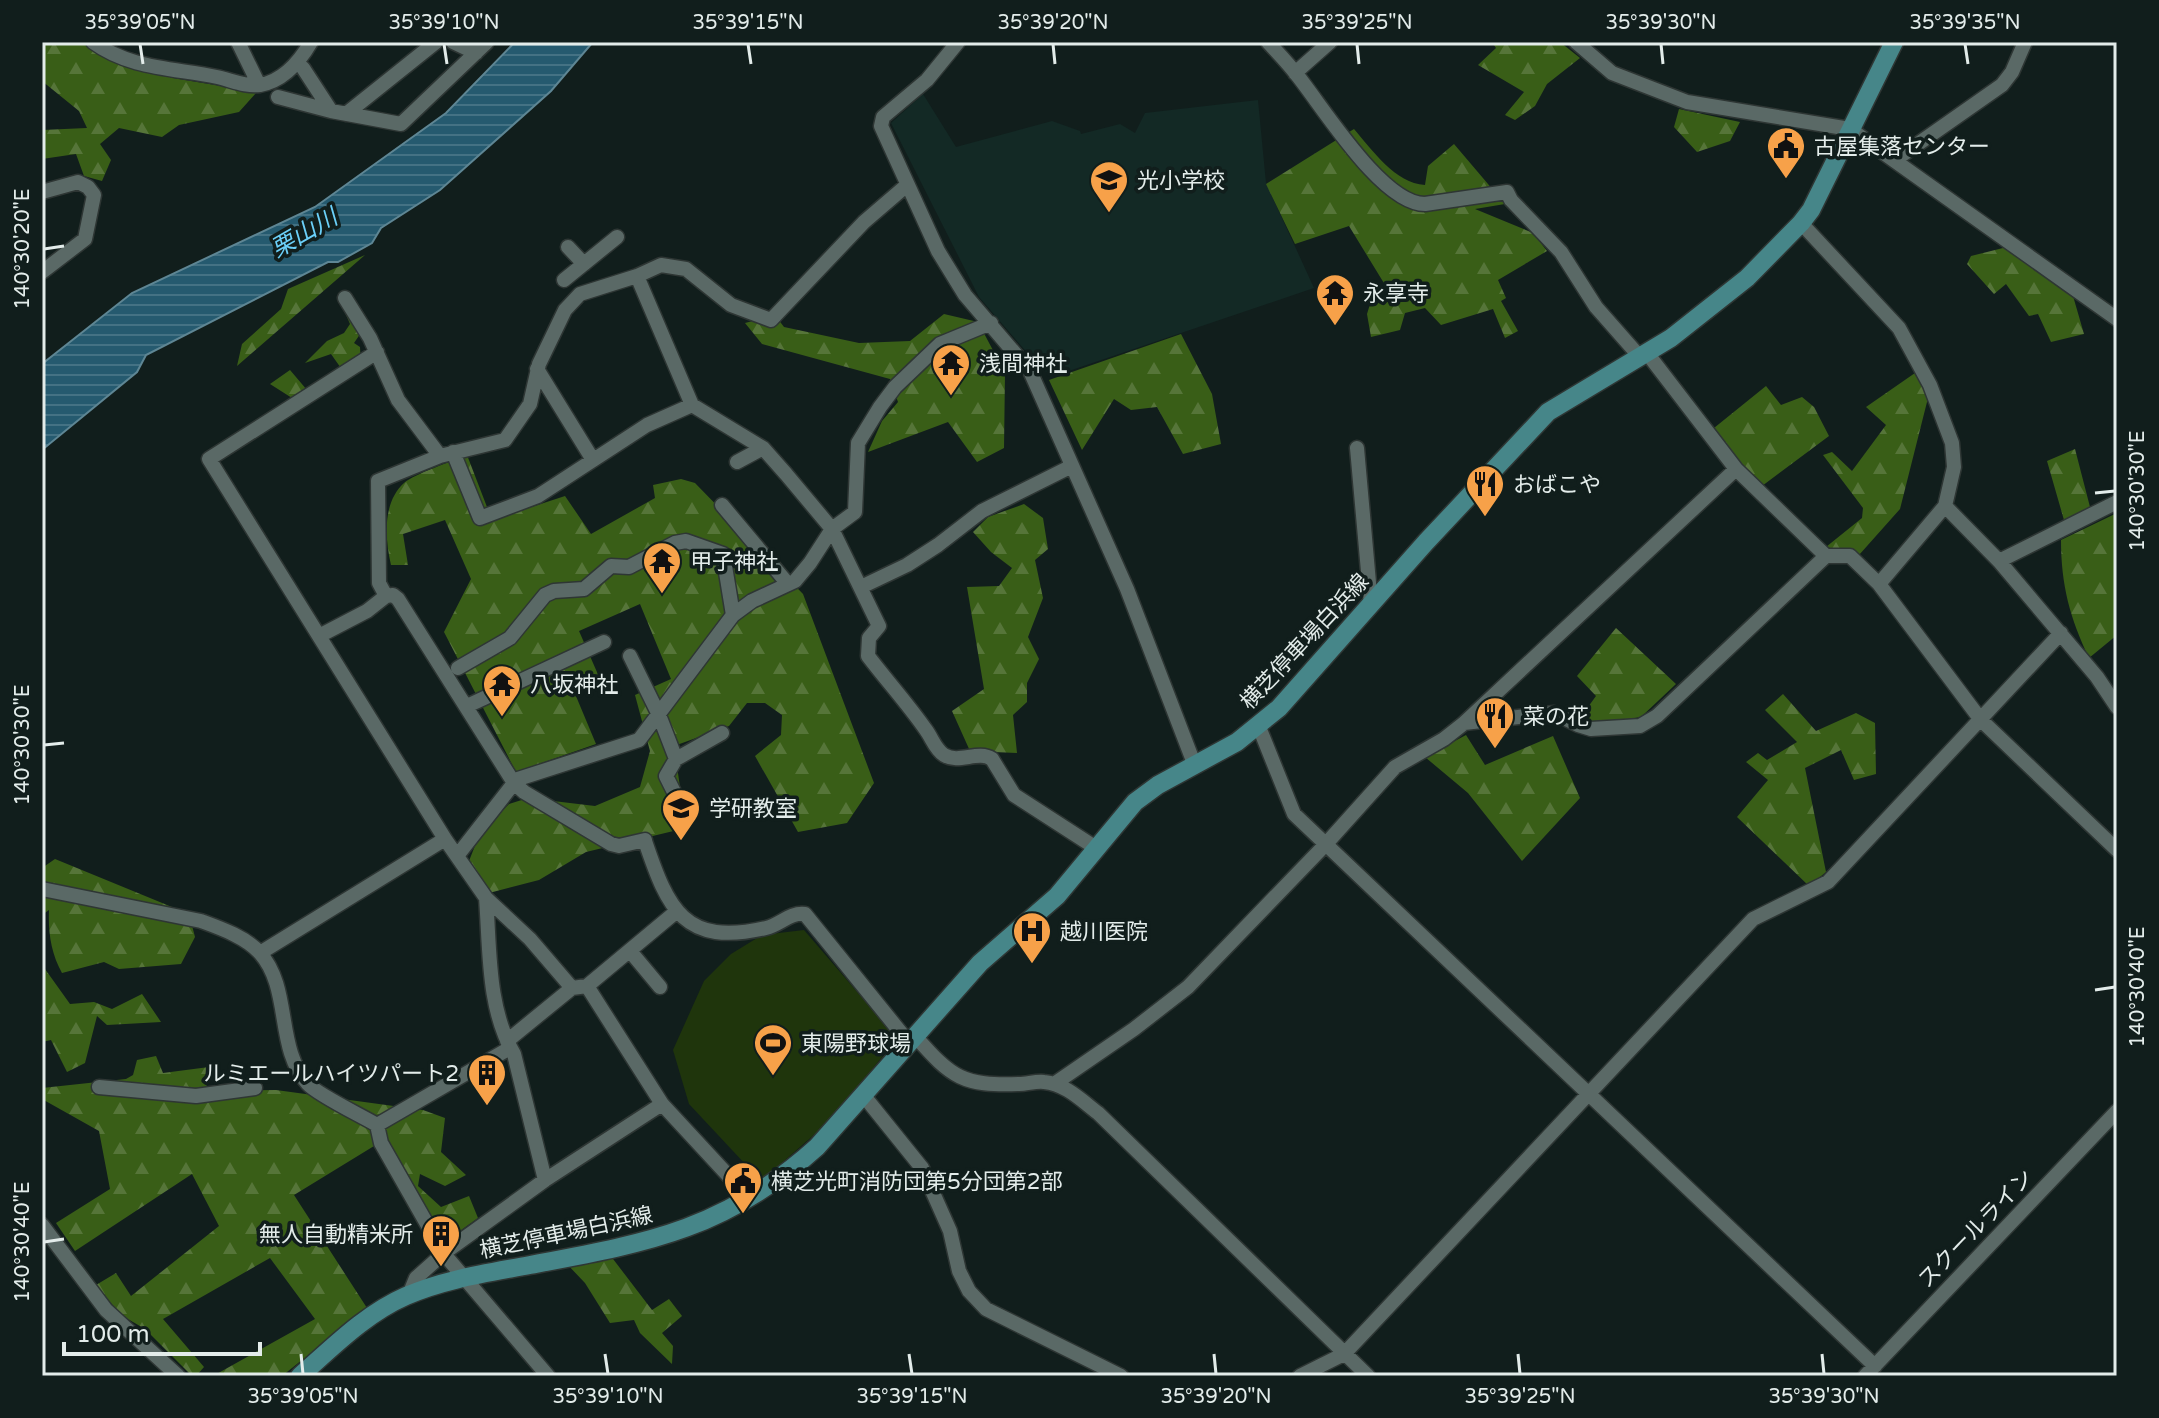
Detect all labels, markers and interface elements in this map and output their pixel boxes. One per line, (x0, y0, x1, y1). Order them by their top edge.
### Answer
text: 35°39'05"N (84, 11, 196, 35)
text: 35°39'10"N (388, 11, 500, 35)
text: 35°39'15"N (692, 11, 804, 35)
text: 35°39'20"N (997, 11, 1109, 35)
text: 35°39'25"N (1301, 11, 1413, 35)
text: 35°39'30"N (1605, 11, 1717, 35)
text: 35°39'35"N (1909, 11, 2021, 35)
public building icon: 古屋集落センター (1765, 125, 1807, 180)
place label: 古屋集落センター (1814, 134, 1990, 160)
school or university icon: 光小学校 (1088, 159, 1130, 214)
place label: 光小学校 (1137, 168, 1225, 194)
text: 140°30'20"E (11, 189, 35, 309)
water label: 栗山川 (266, 201, 345, 264)
temple icon: 永享寺 (1314, 272, 1356, 327)
place label: 永享寺 (1363, 281, 1429, 307)
temple icon: 浅間神社 (930, 342, 972, 397)
place label: 浅間神社 (979, 351, 1067, 377)
text: 140°30'30"E (2126, 431, 2150, 551)
restaurant icon: おばこや (1464, 463, 1506, 518)
place label: おばこや (1513, 472, 1601, 498)
temple icon: 甲子神社 (641, 540, 683, 595)
place label: 甲子神社 (690, 549, 778, 575)
street label: 横芝停車場白浜線 (1235, 568, 1374, 715)
temple icon: 八坂神社 (481, 663, 523, 718)
place label: 八坂神社 (530, 672, 618, 698)
text: 140°30'30"E (11, 685, 35, 805)
restaurant icon: 菜の花 (1474, 695, 1516, 750)
place label: 菜の花 (1523, 704, 1589, 730)
school or university icon: 学研教室 (660, 787, 702, 842)
place label: 学研教室 (709, 796, 797, 822)
hospital icon: 越川医院 (1011, 910, 1053, 965)
place label: 越川医院 (1060, 919, 1148, 945)
text: 140°30'40"E (2126, 927, 2150, 1047)
sports icon: 東陽野球場 (752, 1022, 794, 1077)
place label: 東陽野球場 (801, 1031, 911, 1057)
building icon: ルミエールハイツパート2 (466, 1052, 508, 1107)
place label: ルミエールハイツパート2 (204, 1061, 459, 1087)
public building icon: 横芝光町消防団第5分団第2部 (722, 1160, 764, 1215)
street label: スクールライン (1913, 1164, 2039, 1293)
place label: 横芝光町消防団第5分団第2部 (771, 1169, 1063, 1195)
text: 140°30'40"E (11, 1182, 35, 1302)
street label: 横芝停車場白浜線 (477, 1202, 655, 1264)
building icon: 無人自動精米所 (420, 1213, 462, 1268)
place label: 無人自動精米所 (259, 1222, 413, 1248)
scale bar (64, 1306, 260, 1356)
text: 100 m (76, 1320, 150, 1349)
text: 35°39'05"N (247, 1385, 359, 1409)
text: 35°39'10"N (552, 1385, 664, 1409)
text: 35°39'15"N (856, 1385, 968, 1409)
text: 35°39'20"N (1160, 1385, 1272, 1409)
text: 35°39'25"N (1464, 1385, 1576, 1409)
text: 35°39'30"N (1768, 1385, 1880, 1409)

